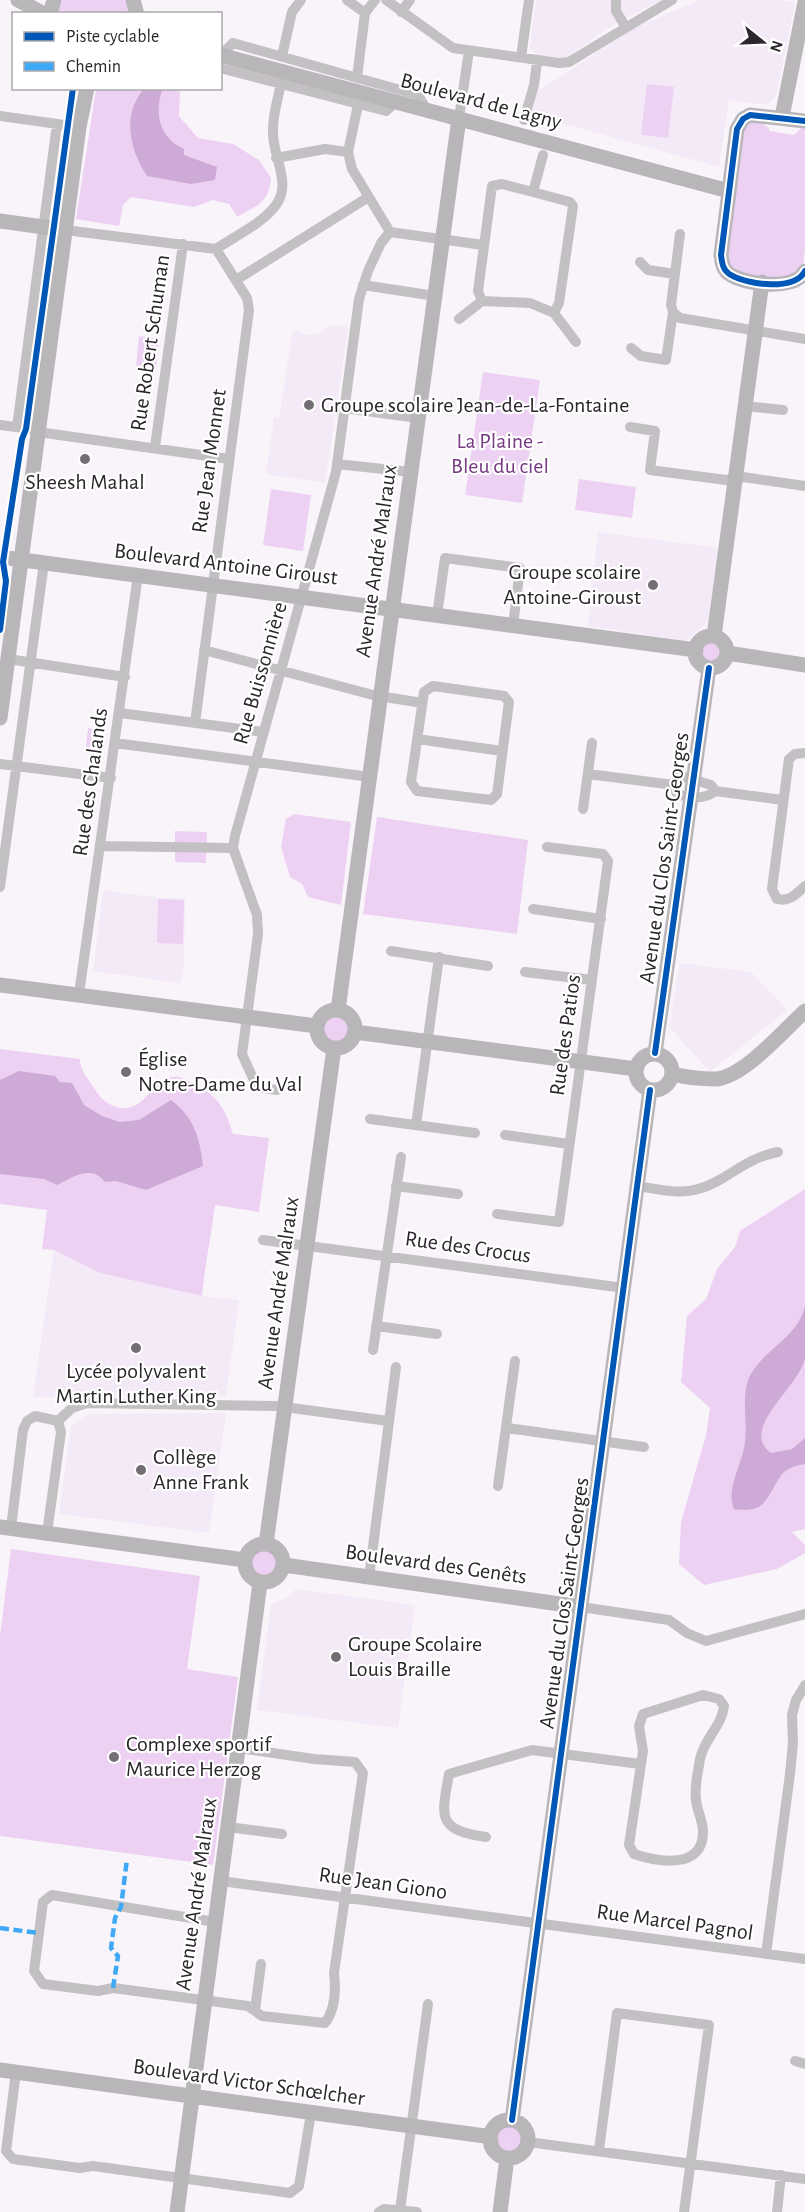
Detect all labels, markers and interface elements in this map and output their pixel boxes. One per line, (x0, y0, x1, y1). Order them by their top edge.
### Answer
legend (12, 12, 222, 90)
north arrow (733, 12, 793, 72)
text: Piste cyclable (66, 28, 159, 46)
text: N (767, 39, 786, 54)
text: Chemin (66, 58, 121, 76)
street label: Boulevard de Lagny (398, 69, 564, 133)
street label: Rue Robert Schuman (127, 253, 173, 433)
street label: Rue Jean Monnet (188, 388, 230, 534)
place label: Groupe scolaire Jean-de-La-Fontaine (321, 394, 629, 416)
marker: Groupe scolaire Jean-de-La-Fontaine (302, 398, 316, 412)
park label: La Plaine - Bleu du ciel (451, 430, 549, 477)
marker: Sheesh Mahal (78, 452, 92, 466)
street label: Avenue André Malraux (352, 463, 400, 659)
place label: Sheesh Mahal (25, 471, 145, 493)
street label: Boulevard Antoine Giroust (113, 539, 339, 589)
place label: Groupe scolaire Antoine-Giroust (503, 561, 641, 608)
marker: Groupe scolaire Antoine-Giroust (646, 578, 660, 592)
street label: Rue Buissonnière (229, 599, 291, 747)
street label: Rue des Chalands (69, 707, 111, 857)
street label: Avenue du Clos Saint-Georges (635, 731, 693, 985)
street label: Rue des Patios (546, 973, 584, 1097)
place label: Église Notre-Dame du Val (138, 1047, 302, 1095)
marker: Église Notre-Dame du Val (119, 1065, 133, 1079)
street label: Avenue André Malraux (254, 1195, 302, 1391)
street label: Rue des Crocus (404, 1227, 532, 1267)
marker: Lycée polyvalent Martin Luther King (129, 1341, 143, 1355)
place label: Lycée polyvalent Martin Luther King (56, 1360, 217, 1407)
place label: Collège Anne Frank (153, 1446, 249, 1493)
marker: Collège Anne Frank (134, 1463, 148, 1477)
street label: Avenue du Clos Saint-Georges (535, 1476, 593, 1730)
street label: Boulevard des Genêts (344, 1540, 528, 1588)
place label: Groupe Scolaire Louis Braille (348, 1633, 482, 1680)
marker: Groupe Scolaire Louis Braille (329, 1650, 343, 1664)
place label: Complexe sportif Maurice Herzog (126, 1733, 272, 1780)
marker: Complexe sportif Maurice Herzog (107, 1750, 121, 1764)
street label: Avenue André Malraux (172, 1796, 220, 1992)
street label: Rue Jean Giono (317, 1863, 449, 1903)
street label: Rue Marcel Pagnol (595, 1900, 755, 1944)
street label: Boulevard Victor Schœlcher (132, 2055, 366, 2109)

